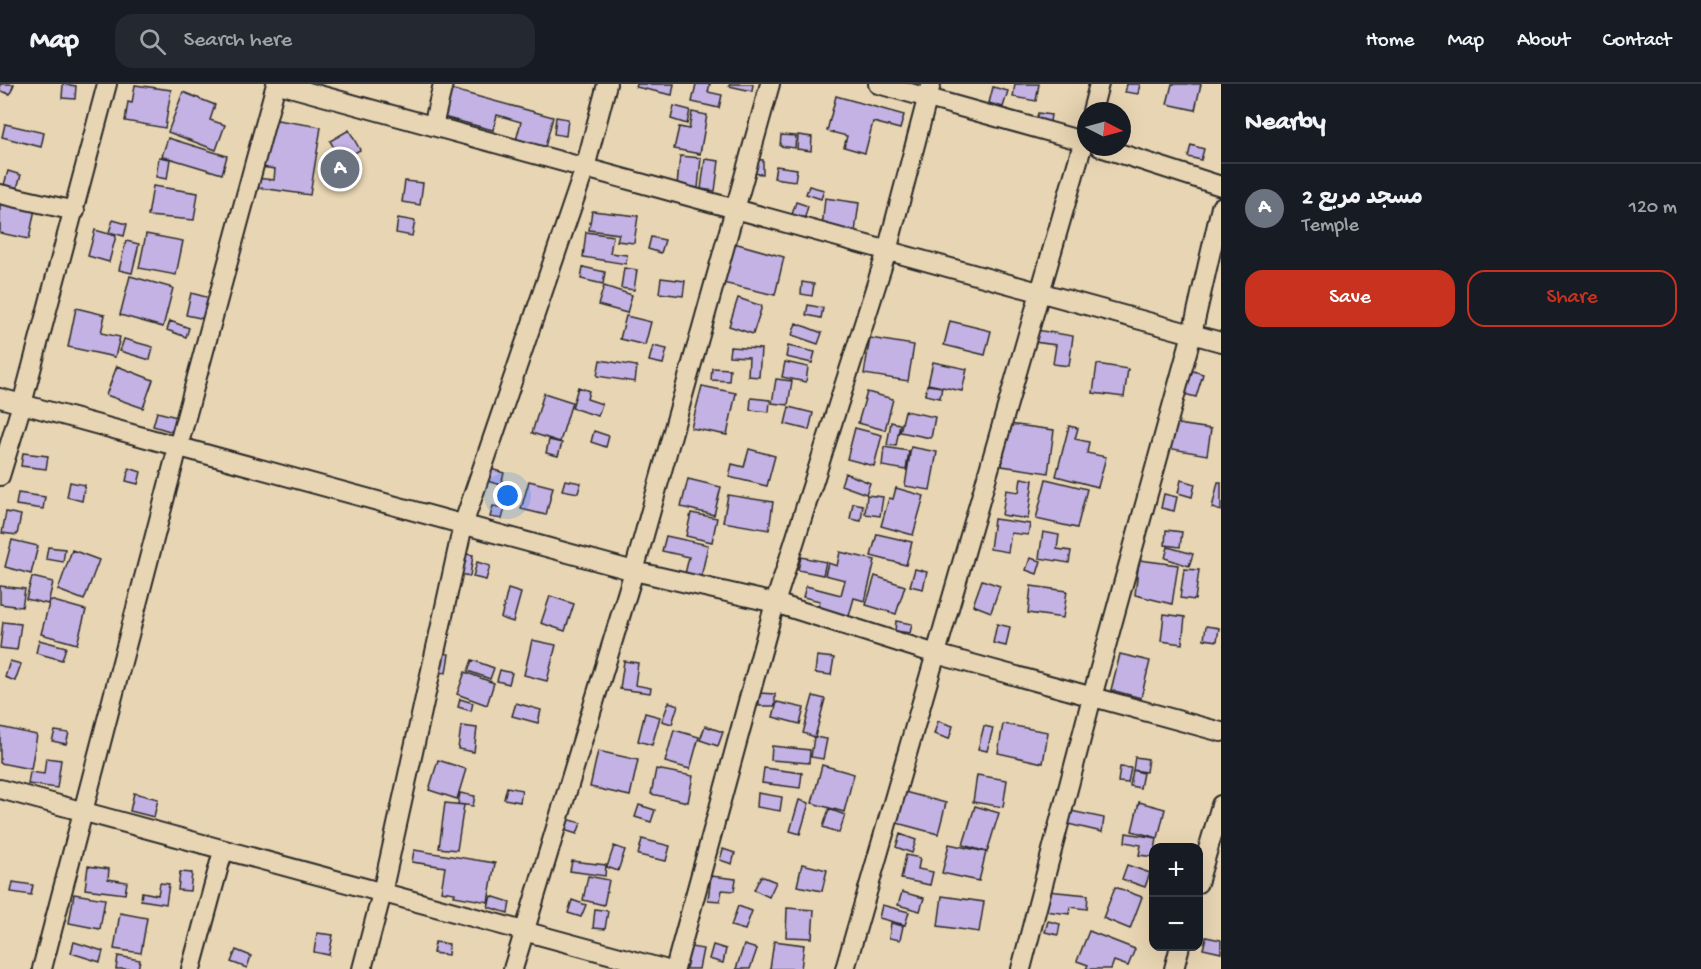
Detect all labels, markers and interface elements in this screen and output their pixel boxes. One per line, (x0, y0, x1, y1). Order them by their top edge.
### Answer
search box (115, 14, 535, 68)
text: Map (30, 25, 79, 58)
icon: search (136, 25, 169, 58)
text: Search here (184, 28, 292, 54)
text: Home (1366, 29, 1414, 54)
text: Map (1447, 29, 1484, 54)
text: About (1517, 29, 1570, 54)
text: Contact (1603, 29, 1671, 54)
north arrow (1077, 102, 1131, 156)
text: Nearby (1245, 108, 1326, 139)
pin: A (320, 146, 360, 191)
text: مسجد مربع 2 (1302, 186, 1423, 212)
text: A (1259, 197, 1270, 220)
text: 120 m (1629, 197, 1677, 220)
text: Temple (1302, 215, 1359, 238)
button: Save (1245, 270, 1455, 327)
button: Share (1467, 270, 1677, 327)
your location (493, 481, 522, 510)
map controls (1149, 843, 1203, 951)
button: + (1149, 843, 1203, 897)
button: − (1149, 897, 1203, 951)

